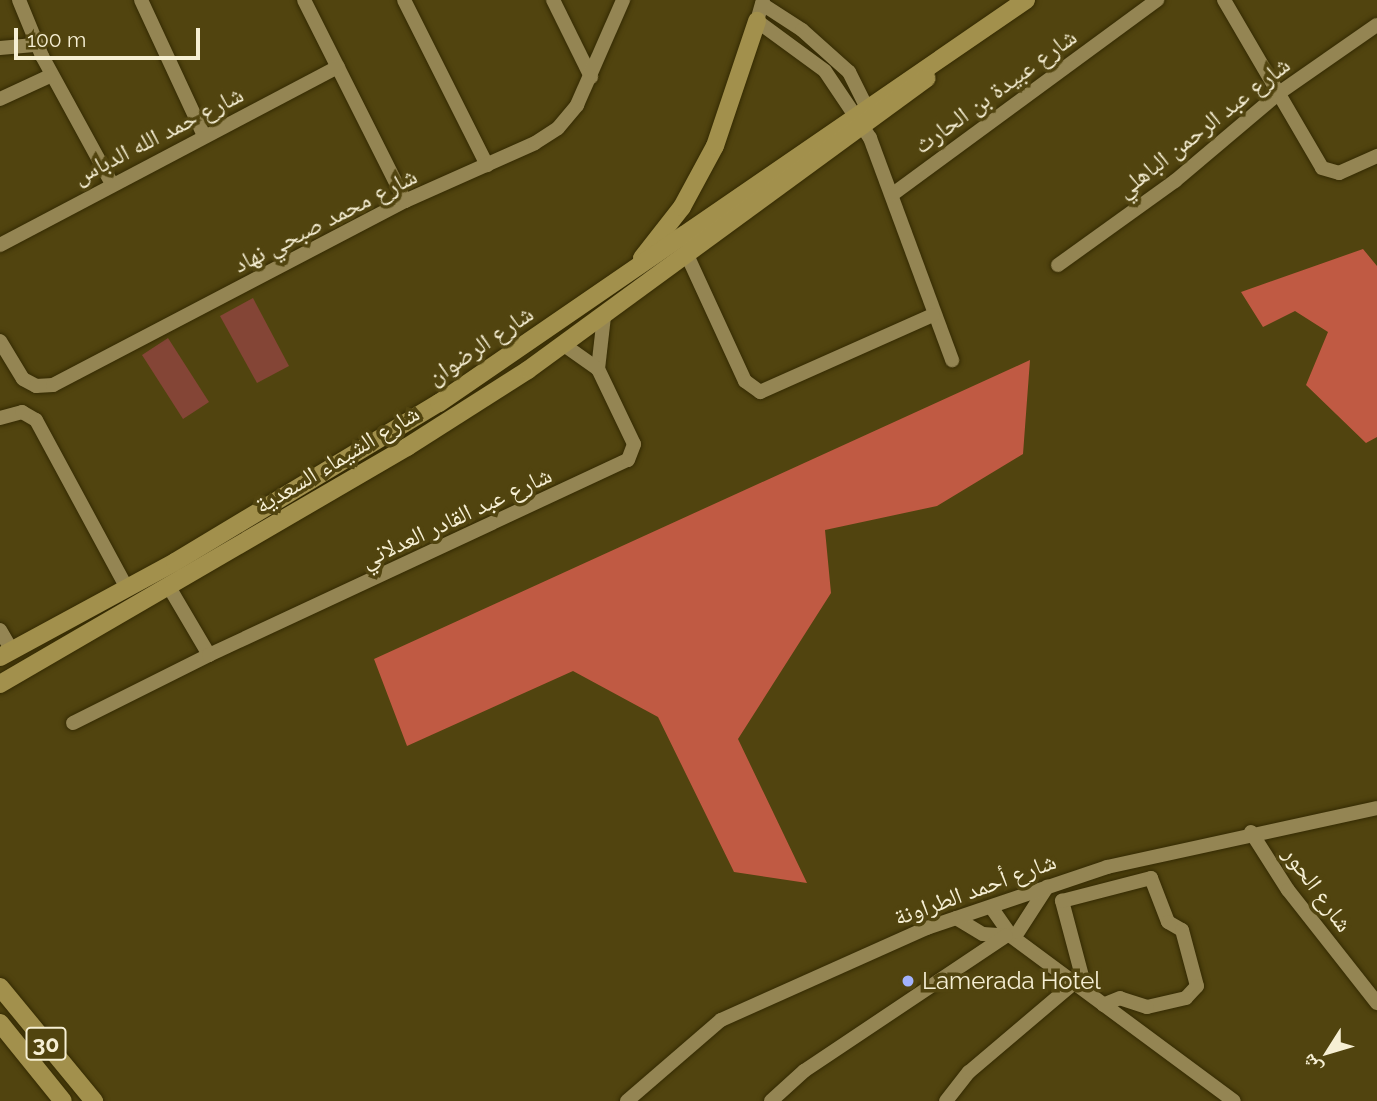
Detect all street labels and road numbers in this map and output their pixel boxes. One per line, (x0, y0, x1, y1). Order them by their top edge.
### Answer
street label: شارع عبيدة بن الحارث (908, 22, 1082, 160)
street label: شارع عبد الرحمن الباهلي (1110, 50, 1296, 204)
street label: شارع حمد الله الدباس (68, 80, 248, 190)
street label: شارع محمد صبحي نهاد (228, 161, 422, 279)
street label: شارع الرضوان (421, 299, 539, 391)
street label: شارع الشيماء السعدية (250, 399, 424, 519)
street label: شارع عبد القادر العدلاني (356, 460, 556, 574)
street label: شارع الحور (1277, 840, 1359, 938)
street label: شارع أحمد الطراونة (890, 846, 1060, 932)
road number: 30 (25, 1024, 67, 1064)

